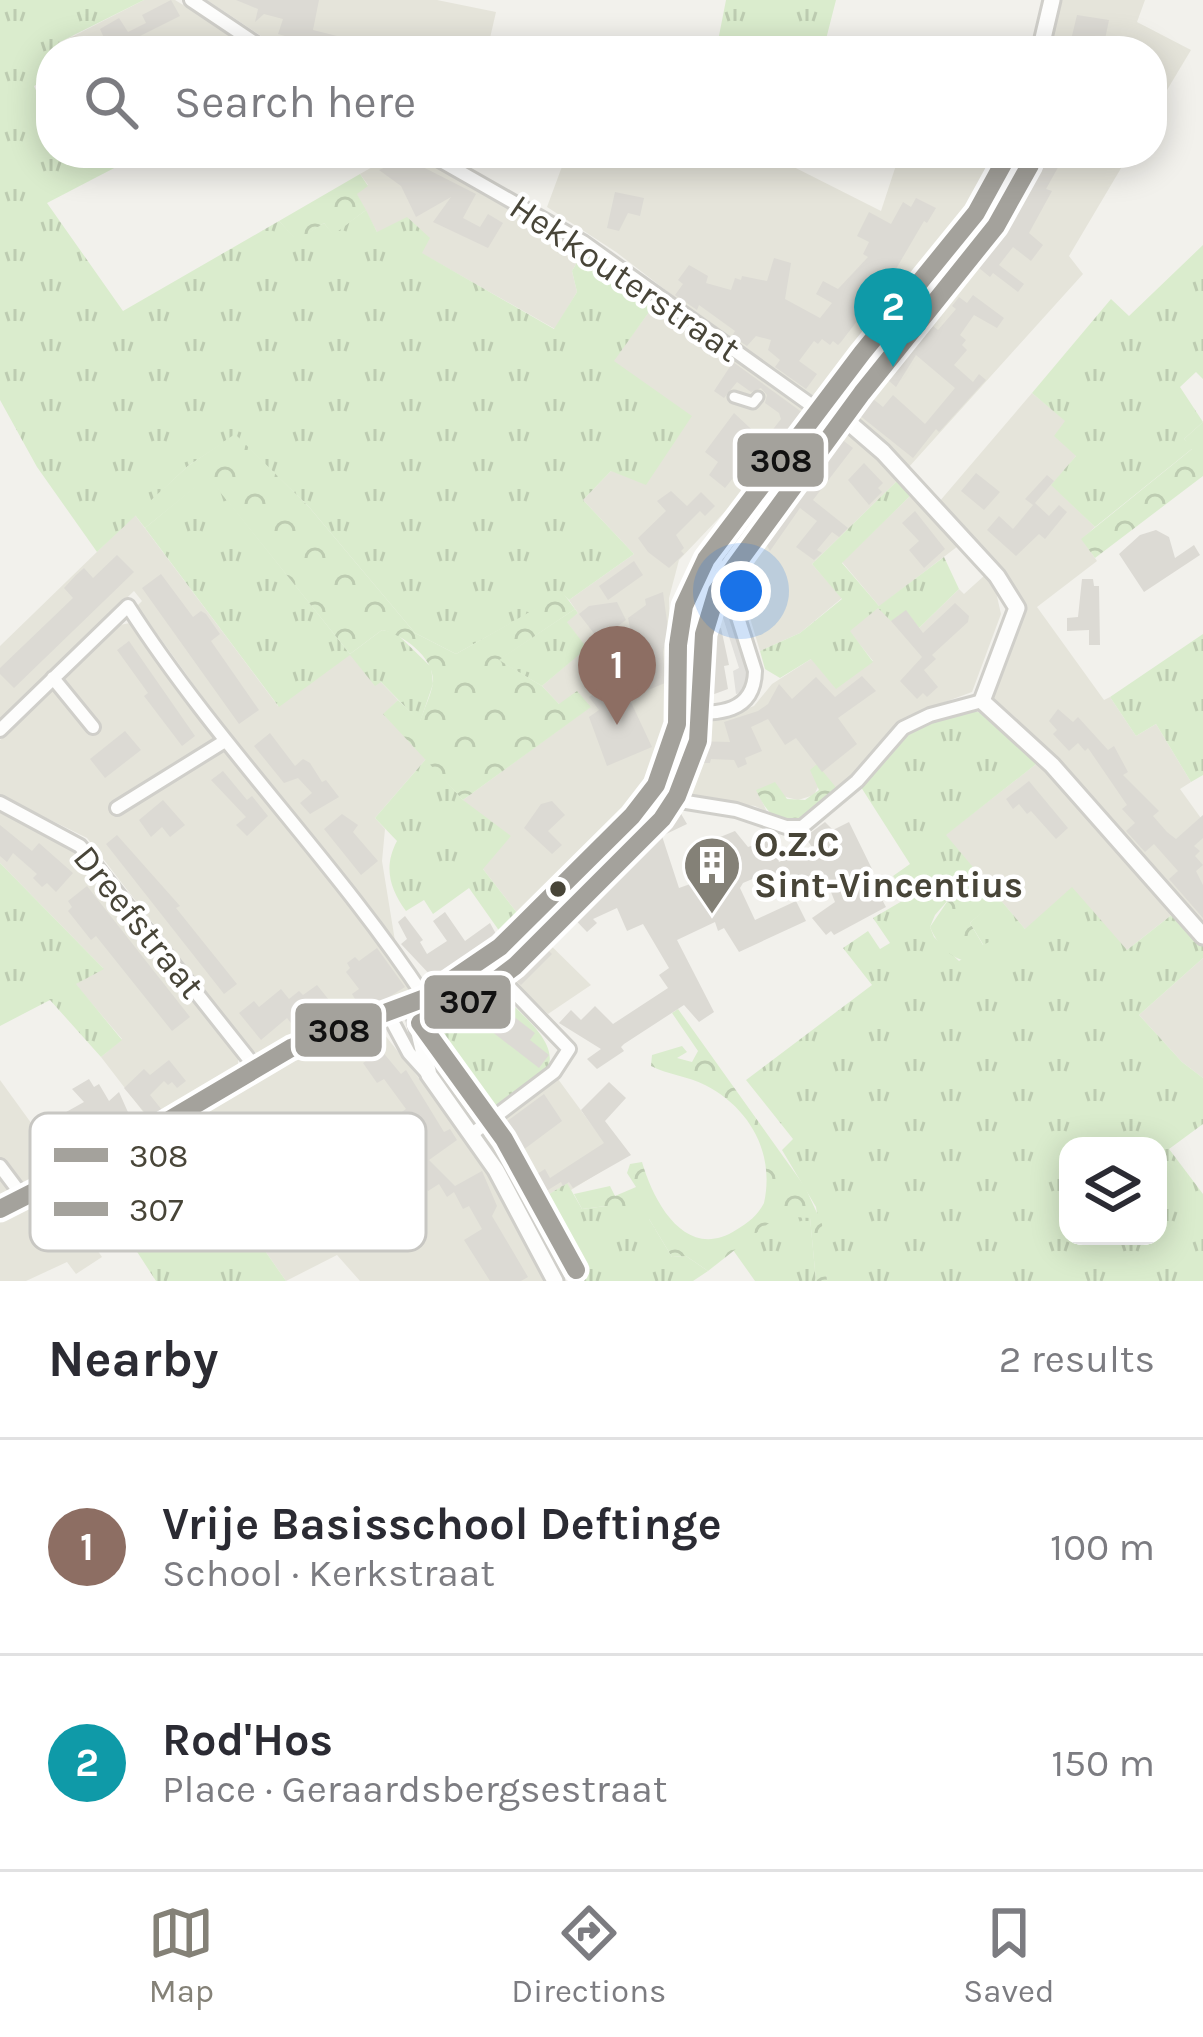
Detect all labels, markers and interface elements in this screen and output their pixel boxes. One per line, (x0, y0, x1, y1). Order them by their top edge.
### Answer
search box (36, 36, 1167, 168)
icon: search (78, 69, 144, 135)
text: Search here (174, 76, 416, 128)
street label: Hekkouterstraat (502, 186, 748, 370)
pin: 2 (854, 268, 932, 367)
line badge: 308 (735, 431, 826, 489)
text: 308 (750, 442, 812, 480)
your location (711, 561, 771, 621)
pin: 1 (578, 626, 656, 725)
place label: O.Z.C Sint-Vincentius (754, 823, 1023, 906)
building icon: O.Z.C Sint-Vincentius (681, 834, 743, 916)
street label: Dreefstraat (65, 837, 213, 1007)
unlabelled marker (547, 878, 569, 900)
line badge: 307 (422, 973, 513, 1031)
text: 307 (439, 983, 497, 1021)
line badge: 308 (293, 1001, 384, 1059)
text: 308 (308, 1012, 370, 1050)
legend (30, 1113, 426, 1251)
text: 308 (129, 1137, 188, 1175)
map controls (1059, 1137, 1167, 1245)
button: layers (1059, 1137, 1167, 1245)
text: 307 (129, 1191, 184, 1229)
text: Nearby (48, 1329, 218, 1389)
text: 2 results (999, 1336, 1155, 1382)
text: Vrije Basisschool Deftinge (162, 1498, 722, 1550)
text: 1 (80, 1524, 94, 1570)
text: 100 m (1050, 1524, 1155, 1570)
text: School · Kerkstraat (162, 1550, 495, 1596)
text: Rod'Hos (162, 1714, 333, 1766)
text: 2 (75, 1740, 99, 1786)
text: 150 m (1051, 1740, 1155, 1786)
text: Place · Geraardsbergsestraat (162, 1766, 668, 1812)
tab: Map (148, 1900, 214, 2010)
tab: Directions (511, 1900, 666, 2010)
tab: Saved (963, 1900, 1055, 2010)

